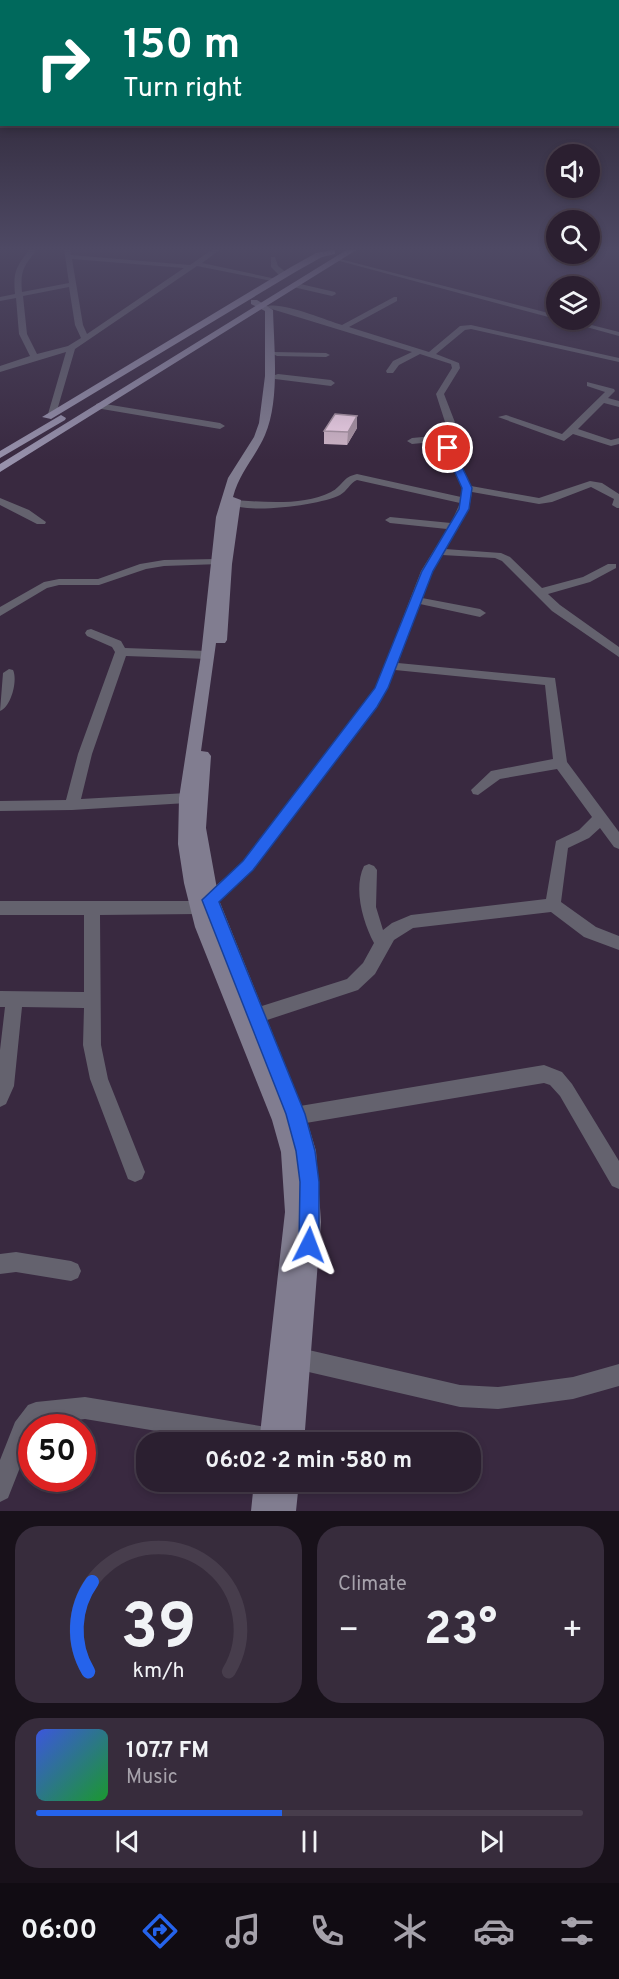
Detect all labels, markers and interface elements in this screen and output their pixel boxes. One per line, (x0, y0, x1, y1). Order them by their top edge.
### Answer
text: 150 m (123, 20, 240, 73)
icon: right (24, 24, 102, 102)
text: Turn right (123, 72, 242, 106)
map controls (546, 144, 600, 330)
button: sound (546, 144, 600, 198)
button: search (546, 210, 600, 264)
button: layers (546, 276, 600, 330)
pin (422, 422, 473, 473)
icon: arrive (431, 431, 464, 464)
position arrow (277, 1213, 341, 1277)
speed limit sign: 50 (18, 1414, 96, 1492)
text: 06:02 · 2 min · 580 m (205, 1448, 412, 1475)
text: Climate (338, 1572, 407, 1598)
text: 39 (121, 1591, 196, 1670)
text: 23° (424, 1603, 497, 1660)
text: − (338, 1611, 359, 1653)
text: + (562, 1611, 583, 1653)
text: km/h (132, 1658, 185, 1685)
text: 107.7 FM (126, 1738, 209, 1765)
text: Music (126, 1765, 178, 1791)
icon: previous (111, 1825, 144, 1858)
icon: pause (293, 1825, 326, 1858)
icon: next (475, 1825, 508, 1858)
icon: directions (139, 1910, 181, 1952)
icon: music (222, 1910, 264, 1952)
icon: phone (306, 1910, 348, 1952)
icon: climate (389, 1910, 431, 1952)
icon: car (473, 1910, 515, 1952)
icon: filters (556, 1910, 598, 1952)
text: 06:00 (21, 1914, 97, 1948)

